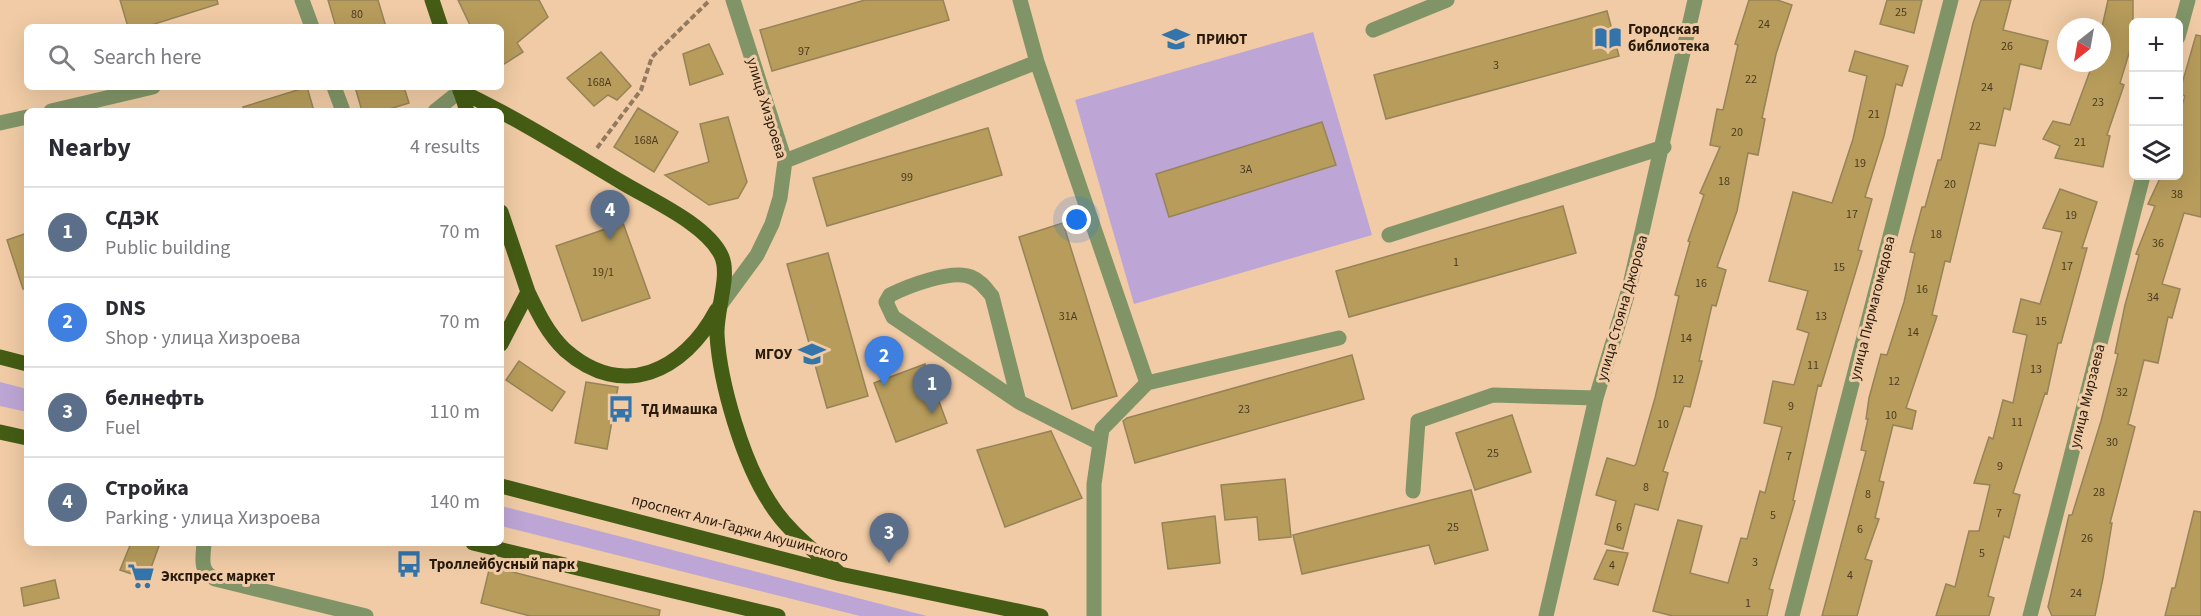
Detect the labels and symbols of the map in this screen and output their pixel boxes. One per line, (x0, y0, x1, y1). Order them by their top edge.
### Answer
house number: 25 (1895, 4, 1907, 21)
house number: 80 (351, 6, 363, 23)
house number: 24 (1758, 16, 1770, 33)
north arrow (2057, 18, 2111, 72)
place label: Городская библиотека (1628, 19, 1710, 57)
library icon: Городская библиотека (1593, 23, 1623, 53)
school or university icon: ПРИЮТ (1161, 24, 1191, 54)
place label: ПРИЮТ (1196, 29, 1247, 50)
house number: 26 (2001, 38, 2013, 55)
house number: 97 (798, 43, 810, 60)
street label: улица Хизроева (741, 55, 792, 161)
house number: 3 (1493, 57, 1499, 74)
house number: 22 (1745, 71, 1757, 88)
house number: 168А (587, 74, 612, 91)
house number: 24 (1981, 79, 1993, 96)
house number: 23 (2092, 94, 2104, 111)
house number: 21 (1868, 106, 1880, 123)
house number: 22 (1969, 118, 1981, 135)
house number: 20 (1731, 124, 1743, 141)
house number: 168А (634, 132, 659, 149)
house number: 21 (2074, 134, 2086, 151)
house number: 19 (1854, 155, 1866, 172)
house number: 3А (1240, 161, 1253, 178)
house number: 99 (901, 169, 913, 186)
house number: 18 (1718, 173, 1730, 190)
house number: 20 (1944, 176, 1956, 193)
house number: 38 (2171, 186, 2183, 203)
pin: 4 (590, 190, 630, 240)
your location (1062, 205, 1091, 234)
house number: 17 (1846, 206, 1858, 223)
house number: 19 (2065, 207, 2077, 224)
house number: 18 (1930, 226, 1942, 243)
street label: улица Стояна Джорова (1592, 232, 1653, 384)
street label: улица Пирмагомедова (1844, 234, 1901, 382)
house number: 36 (2152, 235, 2164, 252)
house number: 1 (1453, 254, 1459, 271)
house number: 17 (2061, 258, 2073, 275)
house number: 15 (1833, 259, 1845, 276)
house number: 19/1 (592, 264, 614, 281)
house number: 16 (1695, 275, 1707, 292)
house number: 16 (1916, 281, 1928, 298)
house number: 34 (2147, 289, 2159, 306)
house number: 31А (1059, 308, 1078, 325)
house number: 13 (1815, 308, 1827, 325)
house number: 15 (2035, 313, 2047, 330)
house number: 14 (1907, 324, 1919, 341)
house number: 14 (1680, 330, 1692, 347)
pin: 2 (864, 336, 904, 386)
school or university icon: МГОУ (797, 339, 827, 369)
street label: улица Мирзаева (2064, 342, 2111, 450)
place label: МГОУ (755, 344, 793, 365)
house number: 11 (1807, 357, 1819, 374)
house number: 13 (2030, 361, 2042, 378)
pin: 1 (912, 364, 952, 414)
house number: 12 (1672, 371, 1684, 388)
house number: 12 (1888, 373, 1900, 390)
house number: 32 (2116, 384, 2128, 401)
bus stop icon: ТД Имашка (606, 394, 636, 424)
house number: 9 (1788, 398, 1794, 415)
place label: ТД Имашка (641, 399, 718, 420)
house number: 23 (1238, 401, 1250, 418)
house number: 10 (1885, 407, 1897, 424)
house number: 11 (2011, 414, 2023, 431)
house number: 10 (1657, 416, 1669, 433)
house number: 30 (2106, 434, 2118, 451)
house number: 25 (1487, 445, 1499, 462)
house number: 7 (1786, 448, 1792, 465)
house number: 9 (1997, 458, 2003, 475)
house number: 8 (1643, 479, 1649, 496)
house number: 28 (2093, 484, 2105, 501)
house number: 8 (1865, 486, 1871, 503)
street label: проспект Али-Гаджи Акушинского (629, 489, 851, 568)
house number: 7 (1996, 505, 2002, 522)
house number: 5 (1770, 507, 1776, 524)
pin: 3 (870, 514, 908, 563)
house number: 25 (1447, 519, 1459, 536)
house number: 6 (1616, 519, 1622, 536)
house number: 6 (1857, 521, 1863, 538)
house number: 26 (2081, 530, 2093, 547)
house number: 5 (1979, 545, 1985, 562)
bus stop icon: Троллейбусный парк (394, 549, 424, 579)
place label: Троллейбусный парк (429, 554, 576, 575)
house number: 3 (1752, 554, 1758, 571)
house number: 4 (1609, 557, 1615, 574)
supermarket icon: Экспресс маркет (126, 561, 156, 591)
place label: Экспресс маркет (161, 566, 275, 587)
house number: 4 (1847, 567, 1853, 584)
house number: 24 (2070, 585, 2082, 602)
house number: 1 (1745, 595, 1751, 612)

